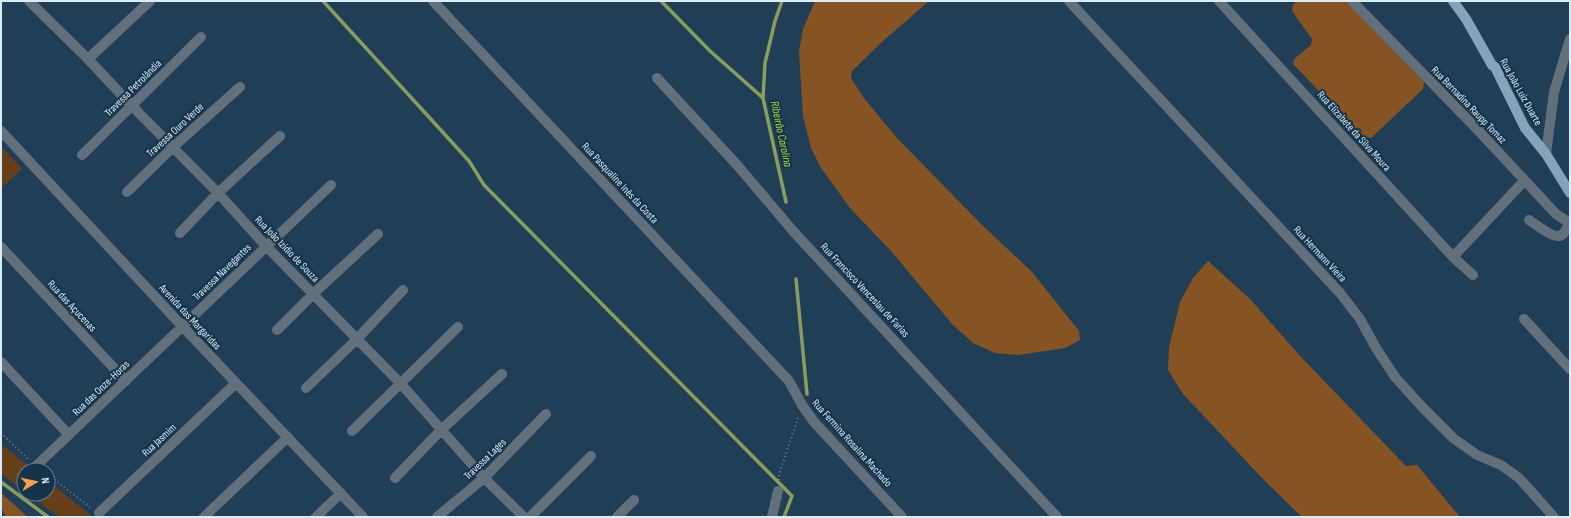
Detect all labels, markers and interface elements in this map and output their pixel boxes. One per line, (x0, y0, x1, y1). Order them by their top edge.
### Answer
street label: Rua João Luiz Duarte (1497, 56, 1545, 128)
street label: Travessa Petrolândia (102, 57, 164, 119)
street label: Rua Bernadina Raupp Tomaz (1429, 64, 1509, 146)
street label: Rua Elizabete da Silva Moura (1315, 88, 1393, 174)
street label: Travessa Ouro Verde (144, 100, 206, 160)
water label: Ribeirão Carolina (767, 100, 795, 169)
street label: Rua Pasqualine Inês da Costa (579, 140, 661, 226)
street label: Rua João Izídio de Souza (252, 213, 322, 285)
street label: Rua Hermann Vieira (1291, 223, 1349, 285)
street label: Rua Francisco Venceslau de Farias (818, 240, 912, 340)
street label: Travessa Navegantes (190, 241, 254, 303)
street label: Rua das Açucenas (45, 278, 99, 334)
street label: Avenida das Margaridas (156, 281, 224, 353)
street label: Rua das Onze-Horas (70, 358, 132, 418)
street label: Rua Fermina Rosalina Machado (809, 397, 895, 490)
street label: Rua Jasmim (139, 421, 179, 459)
street label: Travessa Lages (461, 435, 509, 482)
north arrow (16, 462, 56, 502)
text: N (39, 477, 52, 485)

